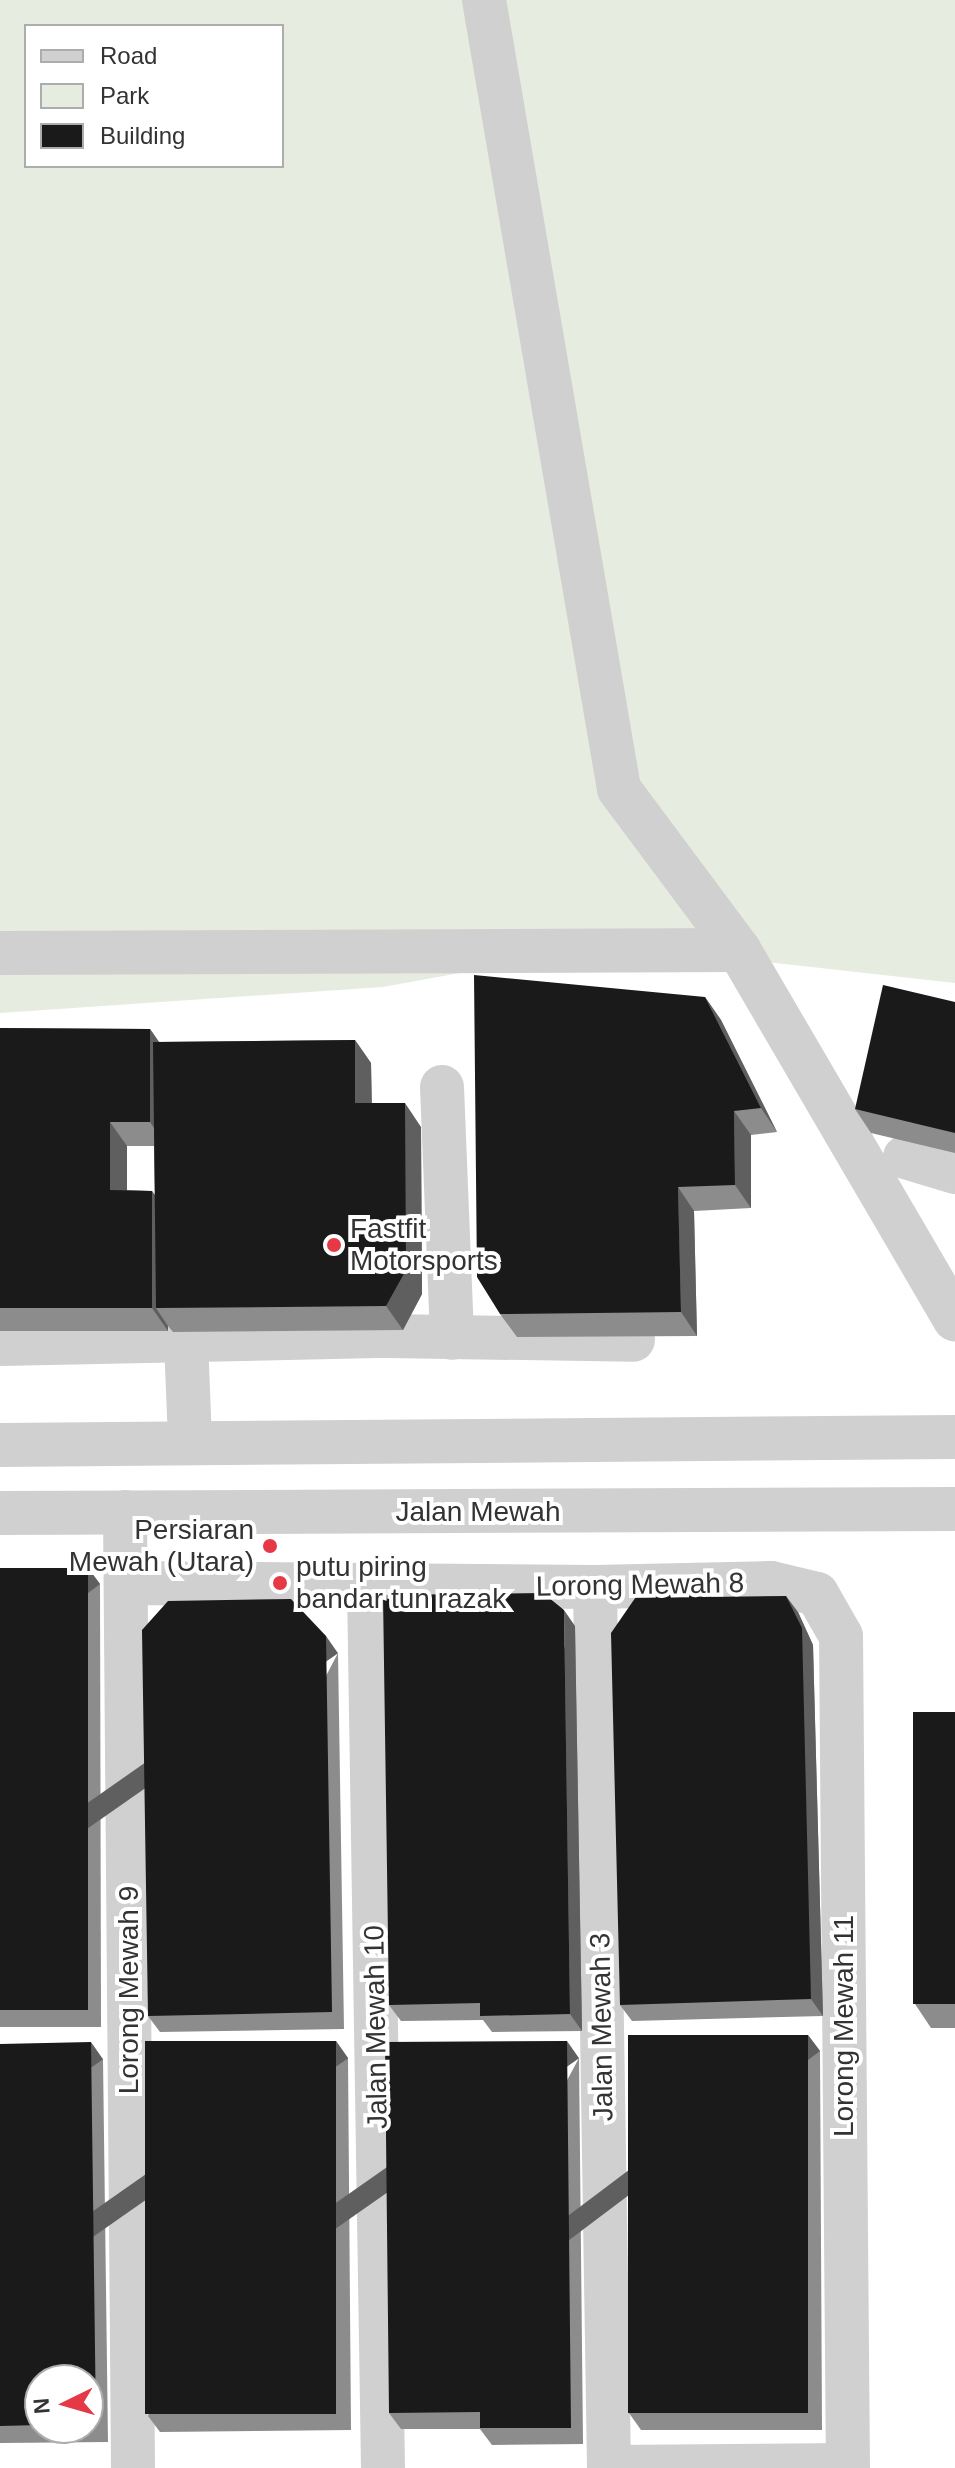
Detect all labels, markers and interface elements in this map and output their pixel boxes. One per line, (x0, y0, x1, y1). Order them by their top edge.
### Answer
legend (24, 24, 284, 168)
text: Road (100, 42, 157, 69)
text: Park (100, 82, 149, 109)
text: Building (100, 122, 185, 149)
place label: Fastfit Motorsports (350, 1212, 498, 1278)
marker: Fastfit Motorsports (325, 1236, 343, 1254)
street label: Jalan Mewah (396, 1495, 560, 1529)
place label: Persiaran Mewah (Utara) (69, 1513, 254, 1579)
marker: Persiaran Mewah (Utara) (261, 1537, 279, 1555)
place label: putu piring bandar tun razak (296, 1550, 506, 1616)
street label: Lorong Mewah 8 (535, 1566, 745, 1604)
marker: putu piring bandar tun razak (271, 1574, 289, 1592)
street label: Lorong Mewah 9 (112, 1886, 146, 2094)
street label: Lorong Mewah 11 (827, 1915, 861, 2137)
street label: Jalan Mewah 10 (357, 1925, 395, 2129)
street label: Jalan Mewah 3 (584, 1933, 620, 2121)
north arrow (24, 2364, 104, 2444)
text: N (28, 2397, 55, 2415)

